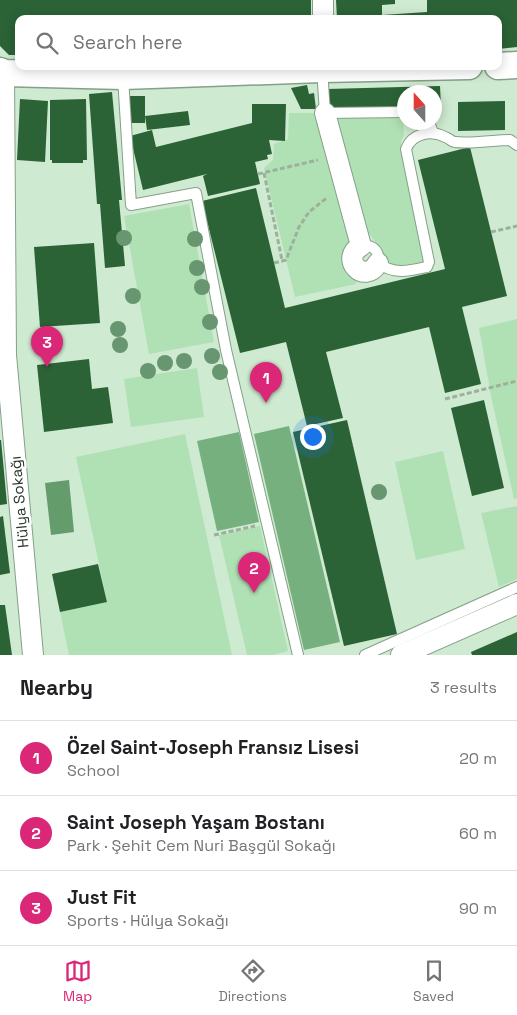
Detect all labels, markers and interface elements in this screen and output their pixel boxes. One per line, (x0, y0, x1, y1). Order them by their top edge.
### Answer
search box (15, 15, 502, 70)
icon: search (33, 29, 61, 57)
text: Search here (73, 30, 183, 55)
north arrow (397, 85, 442, 130)
pin: 3 (31, 326, 63, 367)
pin: 1 (250, 362, 282, 403)
your location (300, 424, 326, 450)
street label: Hülya Sokağı (6, 455, 32, 549)
pin: 2 (238, 552, 270, 593)
text: Nearby (20, 674, 93, 701)
text: 3 results (430, 677, 497, 698)
text: Özel Saint-Joseph Fransız Lisesi (67, 735, 359, 760)
text: 1 (32, 748, 40, 769)
text: 20 m (459, 748, 497, 769)
text: School (67, 760, 120, 781)
text: Saint Joseph Yaşam Bostanı (67, 810, 325, 835)
text: 2 (31, 823, 41, 844)
text: 60 m (459, 823, 497, 844)
text: Park · Şehit Cem Nuri Başgül Sokağı (67, 835, 336, 856)
text: Just Fit (67, 885, 137, 910)
text: 3 (31, 898, 41, 919)
text: 90 m (459, 898, 497, 919)
text: Sports · Hülya Sokağı (67, 910, 229, 931)
tab: Map (63, 957, 92, 1005)
tab: Directions (218, 957, 287, 1005)
tab: Saved (413, 957, 454, 1005)

